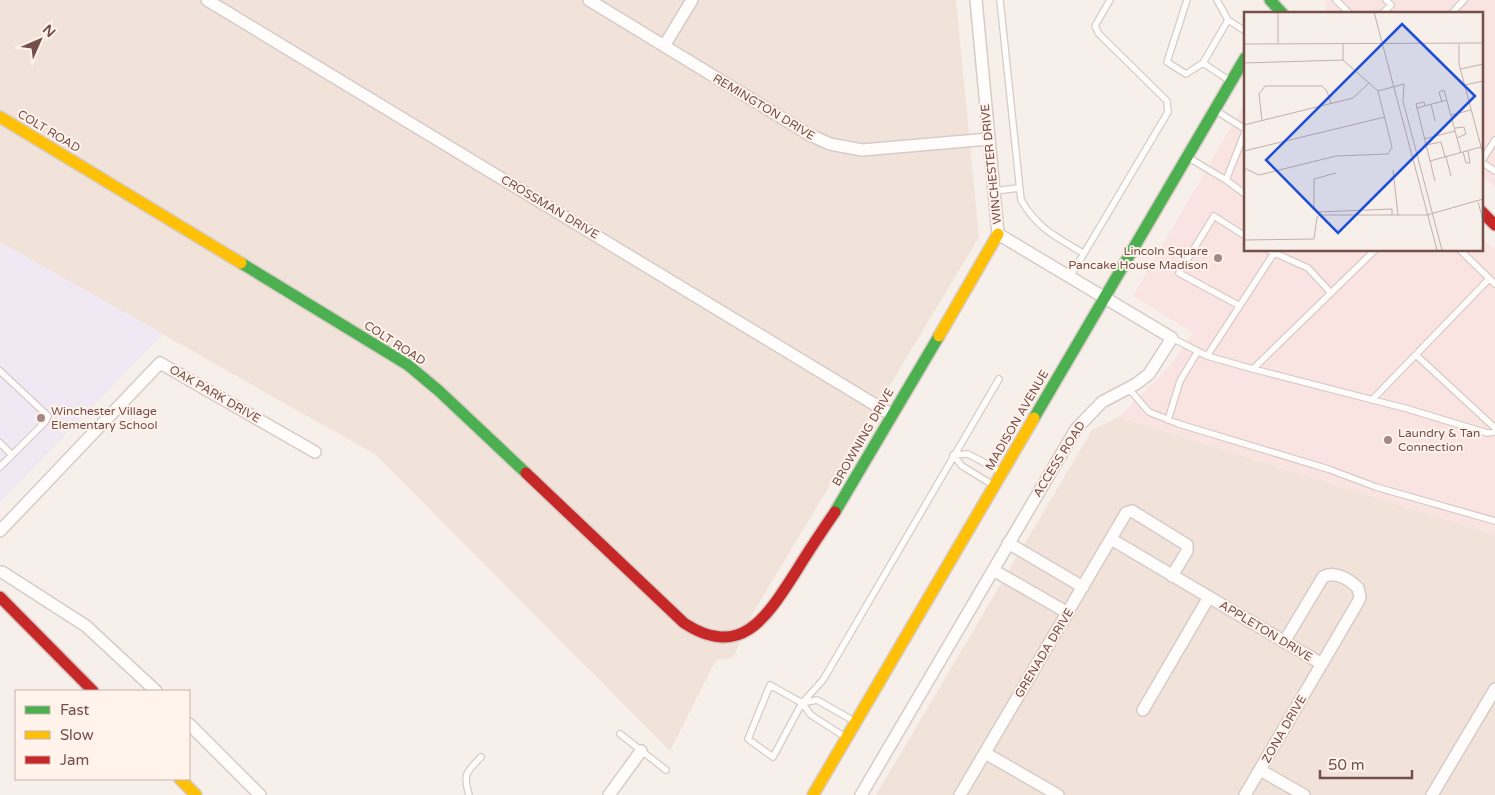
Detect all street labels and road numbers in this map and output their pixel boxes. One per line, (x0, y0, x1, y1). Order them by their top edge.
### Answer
street label: REMINGTON DRIVE (710, 71, 818, 143)
street label: WINCHESTER DRIVE (978, 103, 1004, 225)
street label: COLT ROAD (15, 107, 83, 155)
street label: CROSSMAN DRIVE (499, 172, 602, 242)
street label: COLT ROAD (362, 318, 428, 368)
street label: OAK PARK DRIVE (167, 362, 263, 426)
street label: MADISON AVENUE (983, 367, 1052, 473)
street label: BROWNING DRIVE (829, 385, 897, 488)
street label: ACCESS ROAD (1030, 418, 1088, 500)
street label: APPLETON DRIVE (1217, 598, 1315, 665)
street label: GRENADA DRIVE (1012, 606, 1076, 700)
street label: ZONA DRIVE (1259, 692, 1309, 765)

